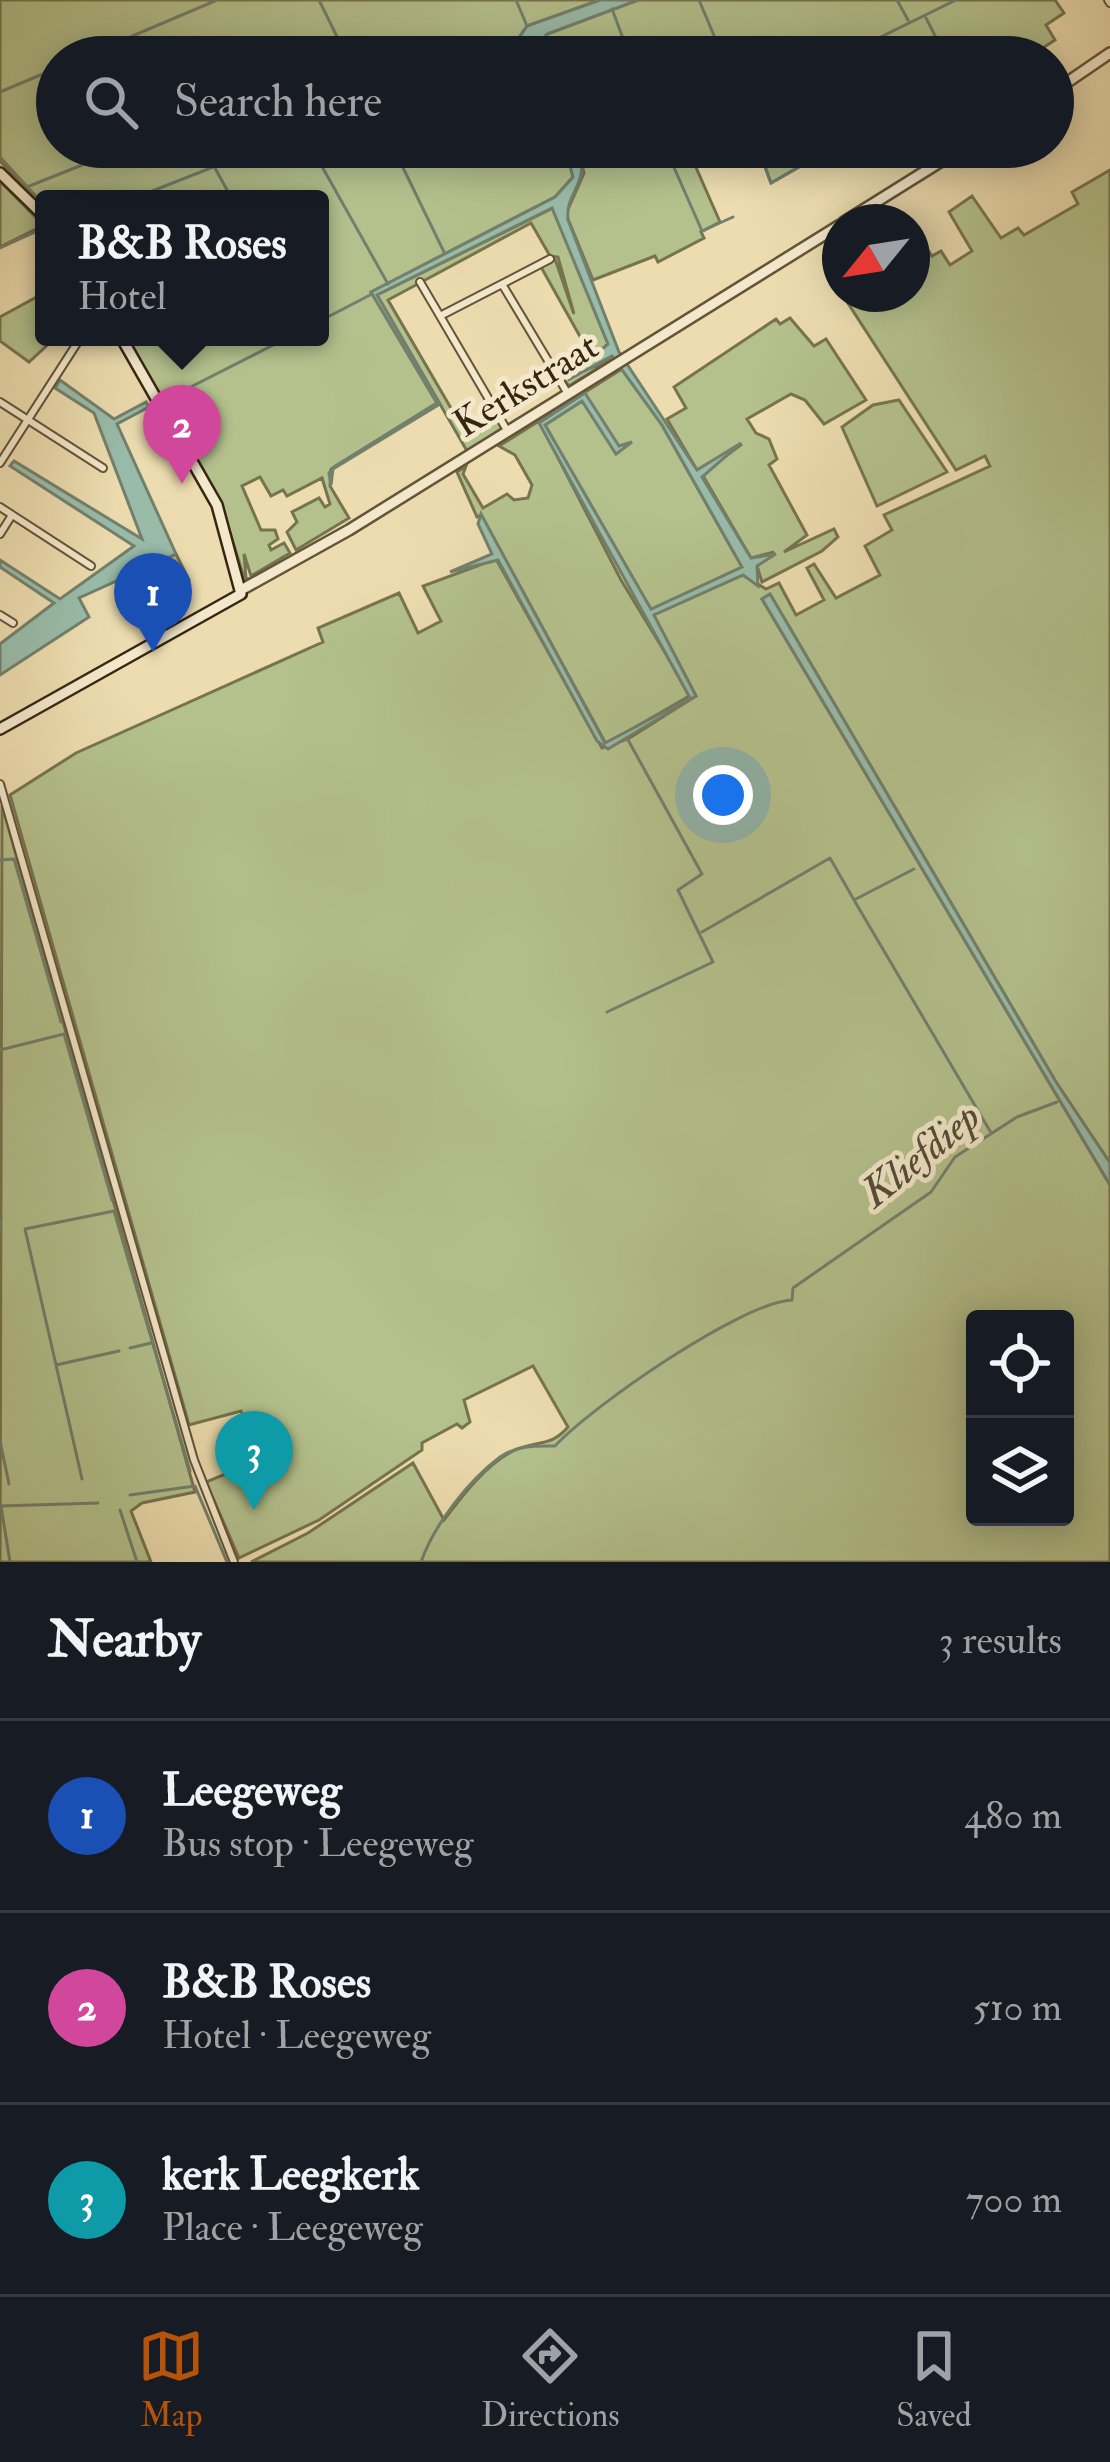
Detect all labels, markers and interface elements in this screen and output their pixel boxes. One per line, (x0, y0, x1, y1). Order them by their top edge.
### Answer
search box (36, 36, 1074, 168)
icon: search (78, 69, 144, 135)
text: Search here (174, 74, 382, 130)
popup (35, 190, 329, 346)
north arrow (822, 204, 930, 312)
text: B&B Roses (77, 216, 287, 272)
text: Hotel (77, 272, 167, 321)
street label: Kerkstraat (445, 322, 607, 448)
pin: 2 (143, 385, 221, 484)
pin: 1 (114, 553, 192, 652)
your location (693, 765, 753, 825)
water label: Kliefdiep (849, 1091, 991, 1220)
map controls (966, 1310, 1074, 1526)
button: locate (966, 1310, 1074, 1418)
pin: 3 (215, 1411, 293, 1510)
button: layers (966, 1418, 1074, 1526)
text: Nearby (48, 1608, 201, 1672)
text: 3 results (939, 1616, 1062, 1665)
text: Leegeweg (162, 1763, 342, 1819)
text: 1 (80, 1791, 94, 1840)
text: 480 m (964, 1791, 1062, 1840)
text: Bus stop · Leegeweg (162, 1819, 473, 1868)
text: B&B Roses (162, 1955, 371, 2011)
text: 2 (77, 1983, 97, 2032)
text: 510 m (973, 1983, 1062, 2032)
text: Hotel · Leegeweg (162, 2011, 431, 2060)
text: kerk Leegkerk (162, 2147, 420, 2203)
text: 3 (80, 2175, 94, 2224)
text: 700 m (966, 2175, 1062, 2224)
text: Place · Leegeweg (162, 2203, 423, 2252)
tab: Map (138, 2323, 204, 2436)
tab: Directions (481, 2323, 620, 2436)
tab: Saved (896, 2323, 972, 2436)

